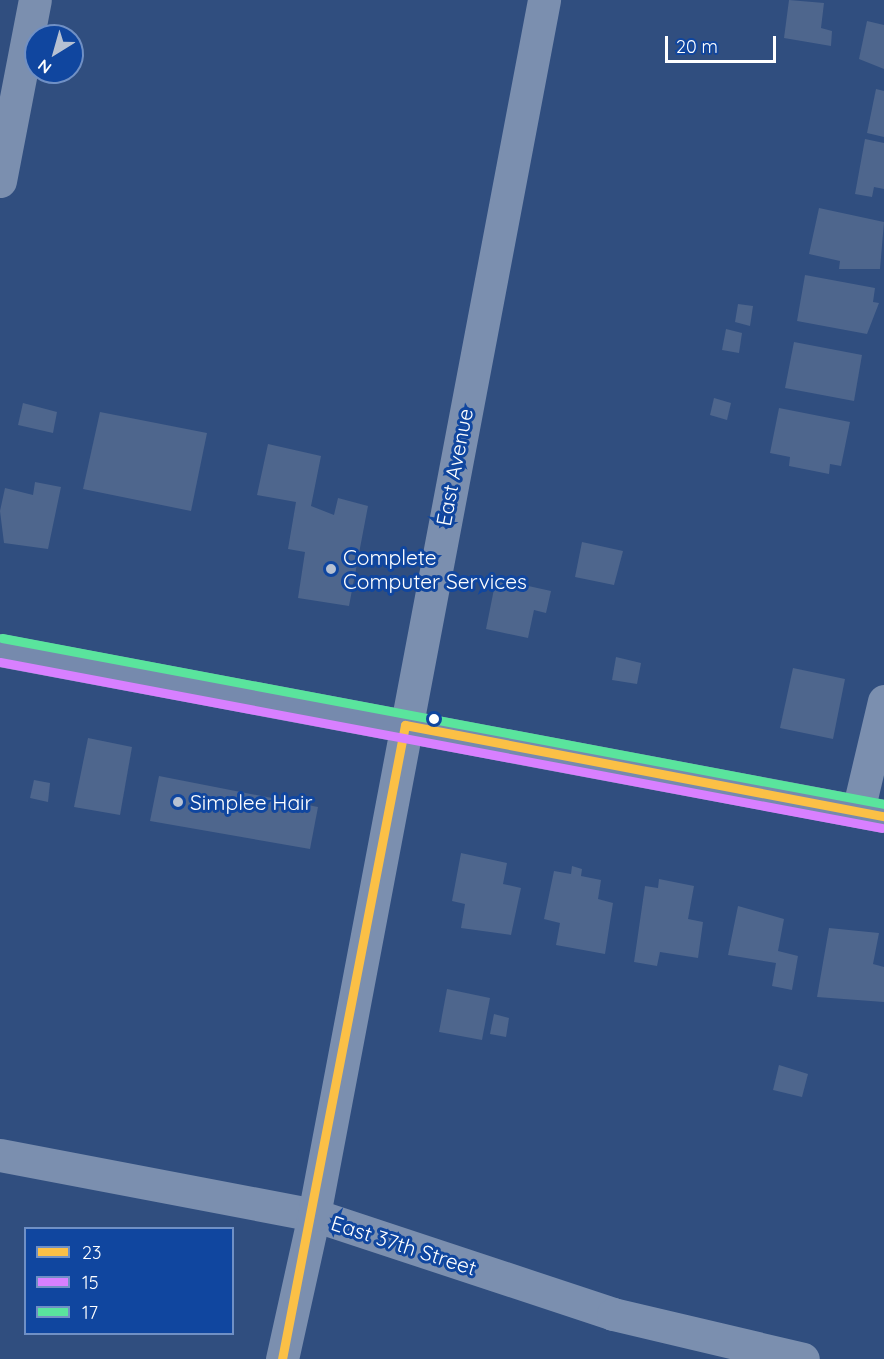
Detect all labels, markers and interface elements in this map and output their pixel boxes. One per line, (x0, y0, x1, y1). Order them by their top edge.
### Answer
north arrow (24, 24, 84, 84)
scale bar (668, 24, 779, 62)
text: 20 m (676, 35, 718, 58)
text: N (34, 55, 55, 78)
street label: East Avenue (430, 406, 478, 528)
place label: Complete Computer Services (343, 544, 527, 594)
marker: Complete Computer Services (324, 562, 338, 576)
unlabelled marker (428, 713, 440, 725)
place label: Simplee Hair (190, 789, 313, 815)
marker: Simplee Hair (171, 795, 185, 809)
street label: East 37th Street (328, 1210, 480, 1280)
legend (24, 1227, 234, 1335)
text: 23 (82, 1241, 101, 1264)
text: 15 (82, 1271, 98, 1294)
text: 17 (82, 1301, 98, 1324)

